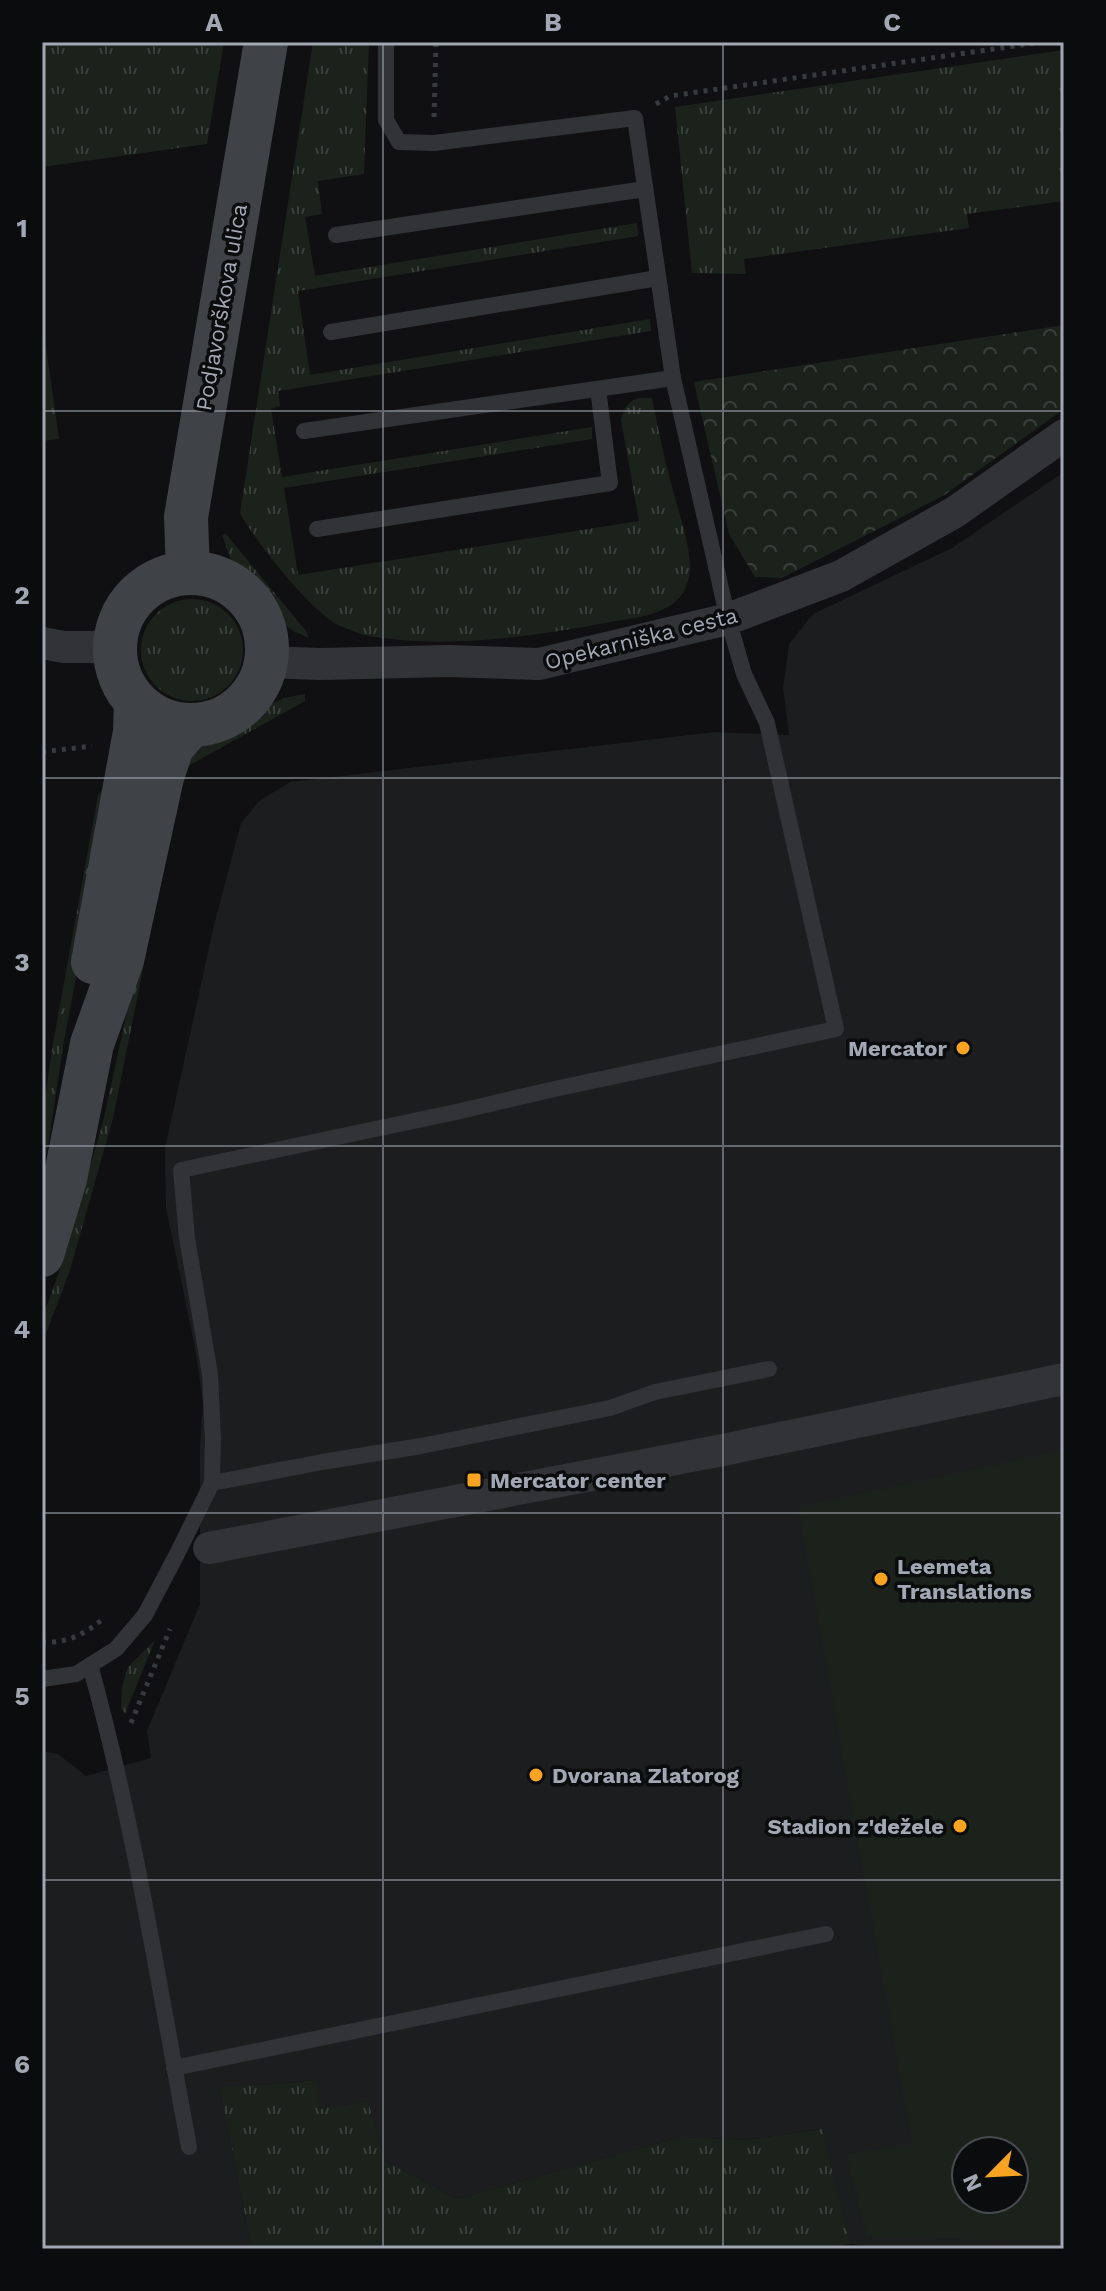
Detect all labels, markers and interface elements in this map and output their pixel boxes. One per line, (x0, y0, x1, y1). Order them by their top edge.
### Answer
text: A (205, 7, 223, 37)
text: B (544, 7, 562, 37)
text: C (883, 7, 901, 37)
street label: Podjavorškova ulica (191, 202, 252, 413)
text: 1 (16, 213, 28, 243)
text: 2 (14, 580, 30, 610)
street label: Opekarniška cesta (542, 602, 740, 675)
text: 3 (14, 947, 30, 977)
place label: Mercator (848, 1036, 948, 1061)
marker: Mercator (954, 1039, 972, 1057)
text: 4 (14, 1314, 31, 1344)
place label: Mercator center (490, 1468, 666, 1493)
marker: Mercator center (465, 1471, 483, 1489)
place label: Leemeta Translations (897, 1554, 1032, 1604)
marker: Leemeta Translations (872, 1570, 890, 1588)
text: 5 (14, 1681, 30, 1711)
place label: Dvorana Zlatorog (552, 1763, 739, 1788)
marker: Dvorana Zlatorog (527, 1766, 545, 1784)
place label: Stadion z'dežele (767, 1814, 944, 1839)
marker: Stadion z'dežele (951, 1817, 969, 1835)
text: 6 (14, 2049, 30, 2079)
north arrow (950, 2135, 1030, 2215)
text: N (957, 2170, 987, 2195)

